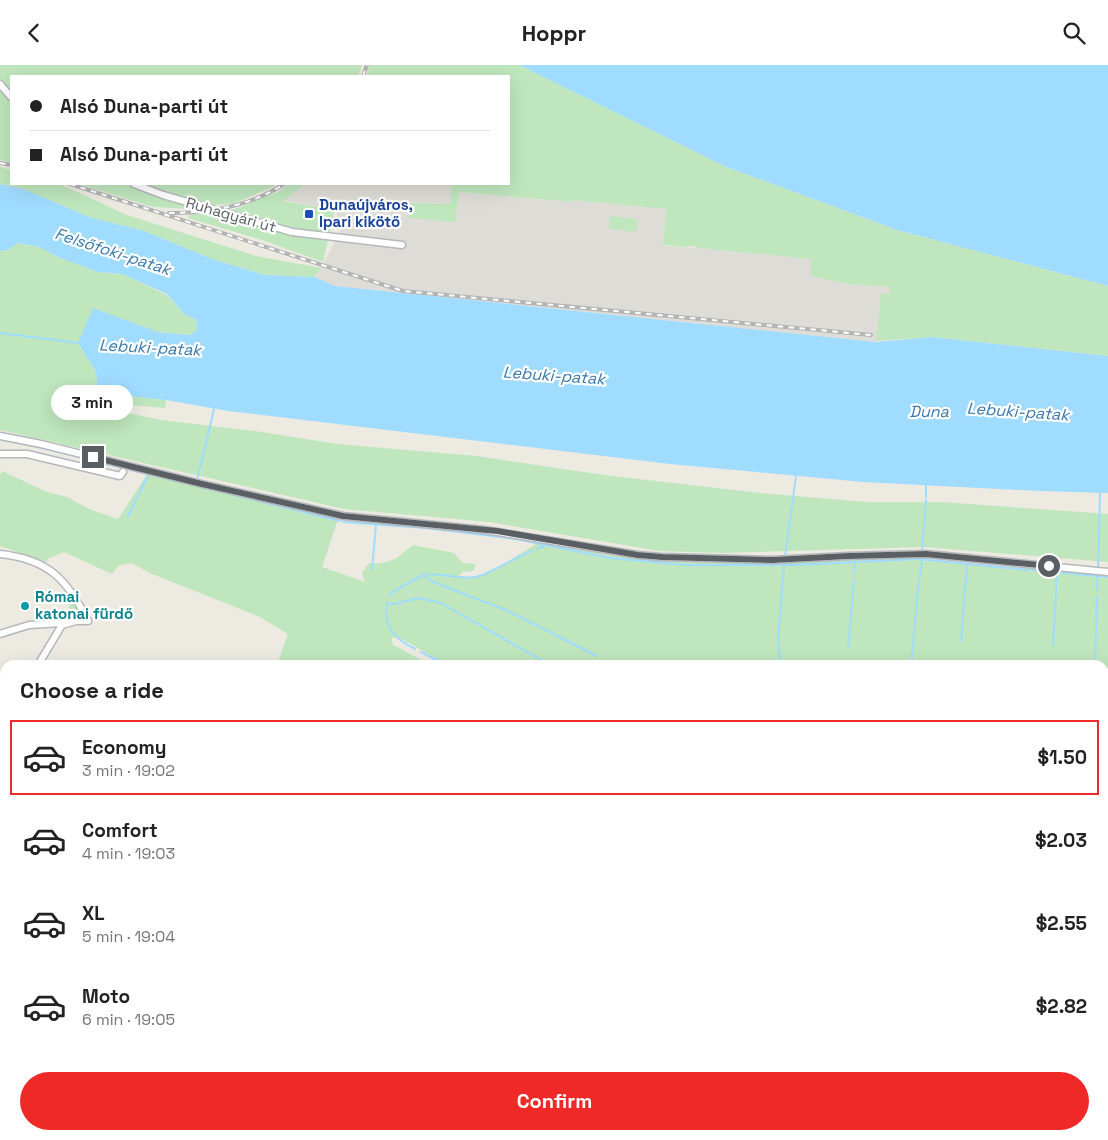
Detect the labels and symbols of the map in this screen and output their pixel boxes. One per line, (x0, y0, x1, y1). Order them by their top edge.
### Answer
street label: Ruhagyári út (184, 193, 279, 236)
place label: Dunaújváros, Ipari kikötő (319, 195, 413, 231)
marker: Dunaújváros, Ipari kikötő (303, 208, 315, 220)
water label: Felsőfoki-patak (52, 223, 176, 281)
water label: Lebuki-patak (98, 334, 204, 361)
water label: Lebuki-patak (502, 361, 608, 390)
callout: 3 min (52, 385, 134, 419)
water label: Lebuki-patak (966, 397, 1072, 426)
water label: Duna (909, 401, 949, 422)
route end (82, 446, 104, 468)
route start (1038, 555, 1060, 577)
place label: Római katonai fürdő (35, 587, 133, 623)
marker: Római katonai fürdő (19, 600, 31, 612)

